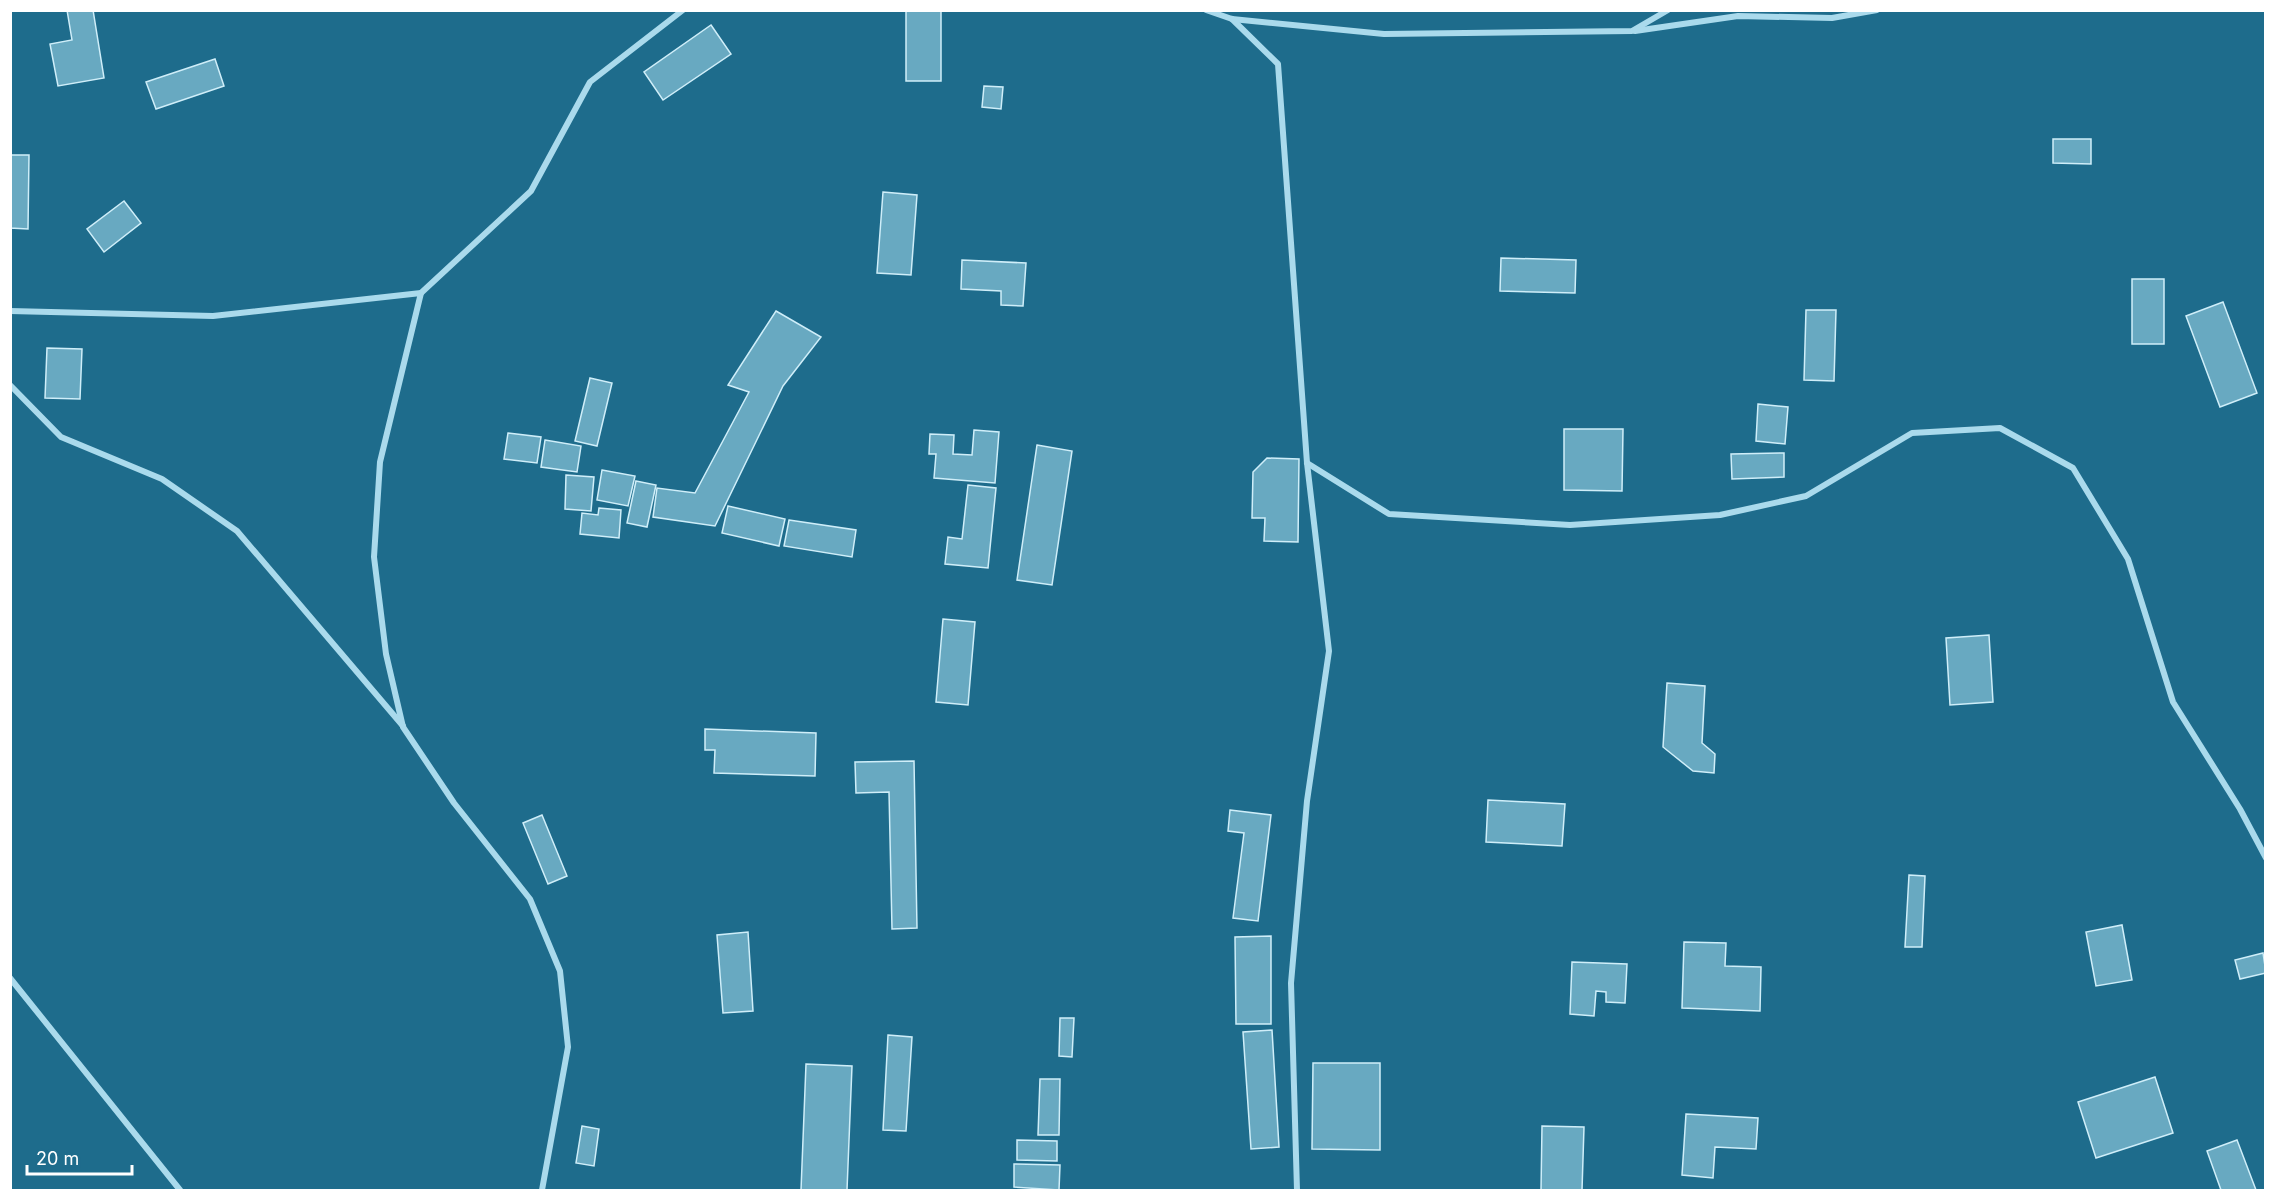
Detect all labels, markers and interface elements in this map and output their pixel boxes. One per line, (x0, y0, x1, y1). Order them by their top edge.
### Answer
scale bar (27, 1138, 132, 1176)
text: 20 m (36, 1148, 79, 1169)

